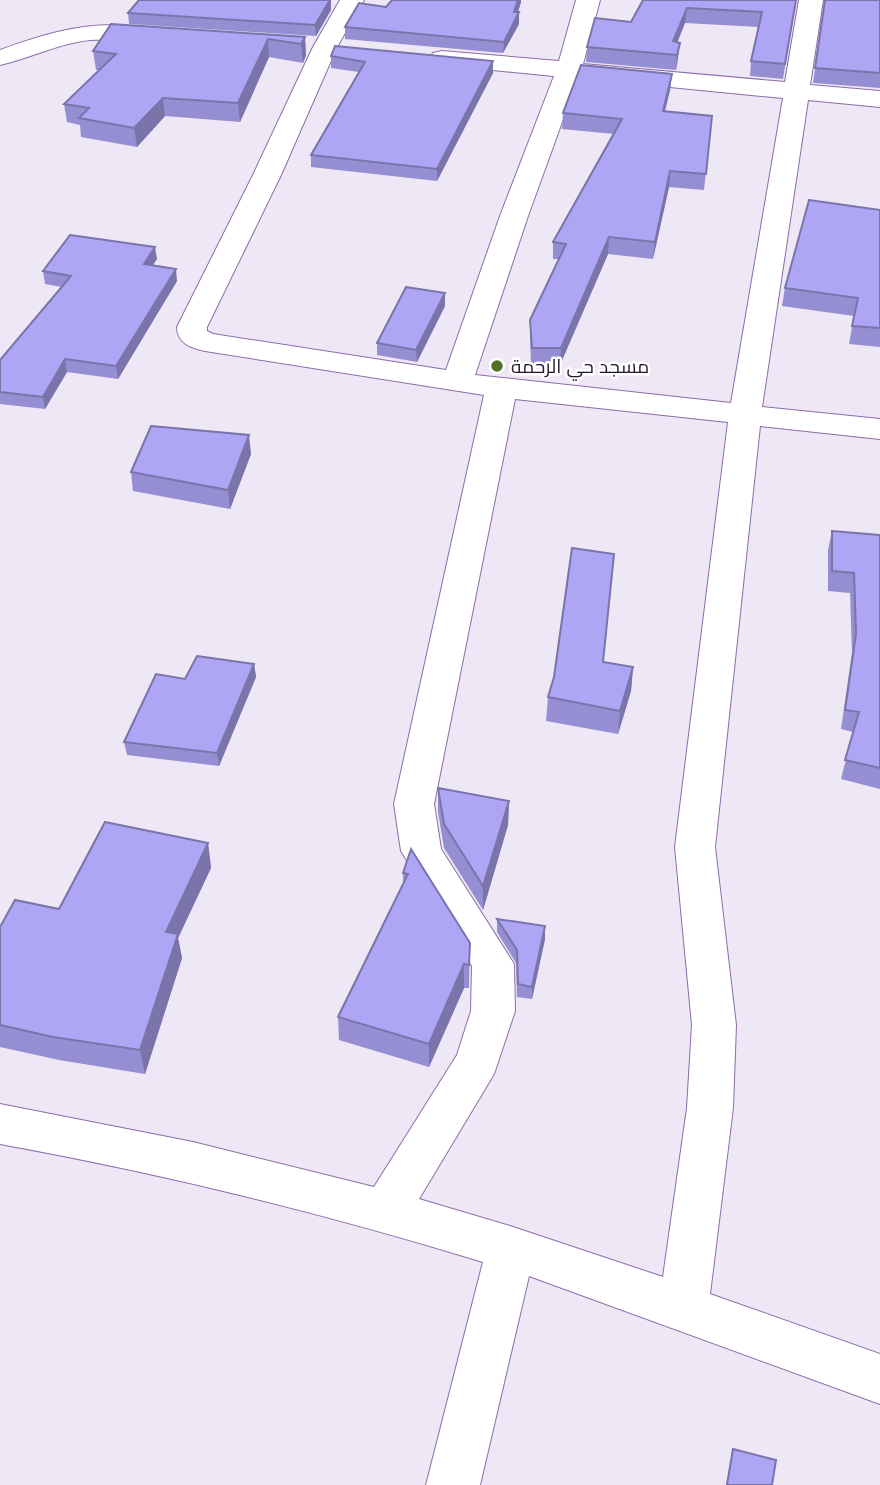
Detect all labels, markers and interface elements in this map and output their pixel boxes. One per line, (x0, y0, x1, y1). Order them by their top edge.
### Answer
place label: مسجد حي الرحمة (511, 354, 649, 381)
marker: مسجد حي الرحمة (489, 358, 505, 374)

